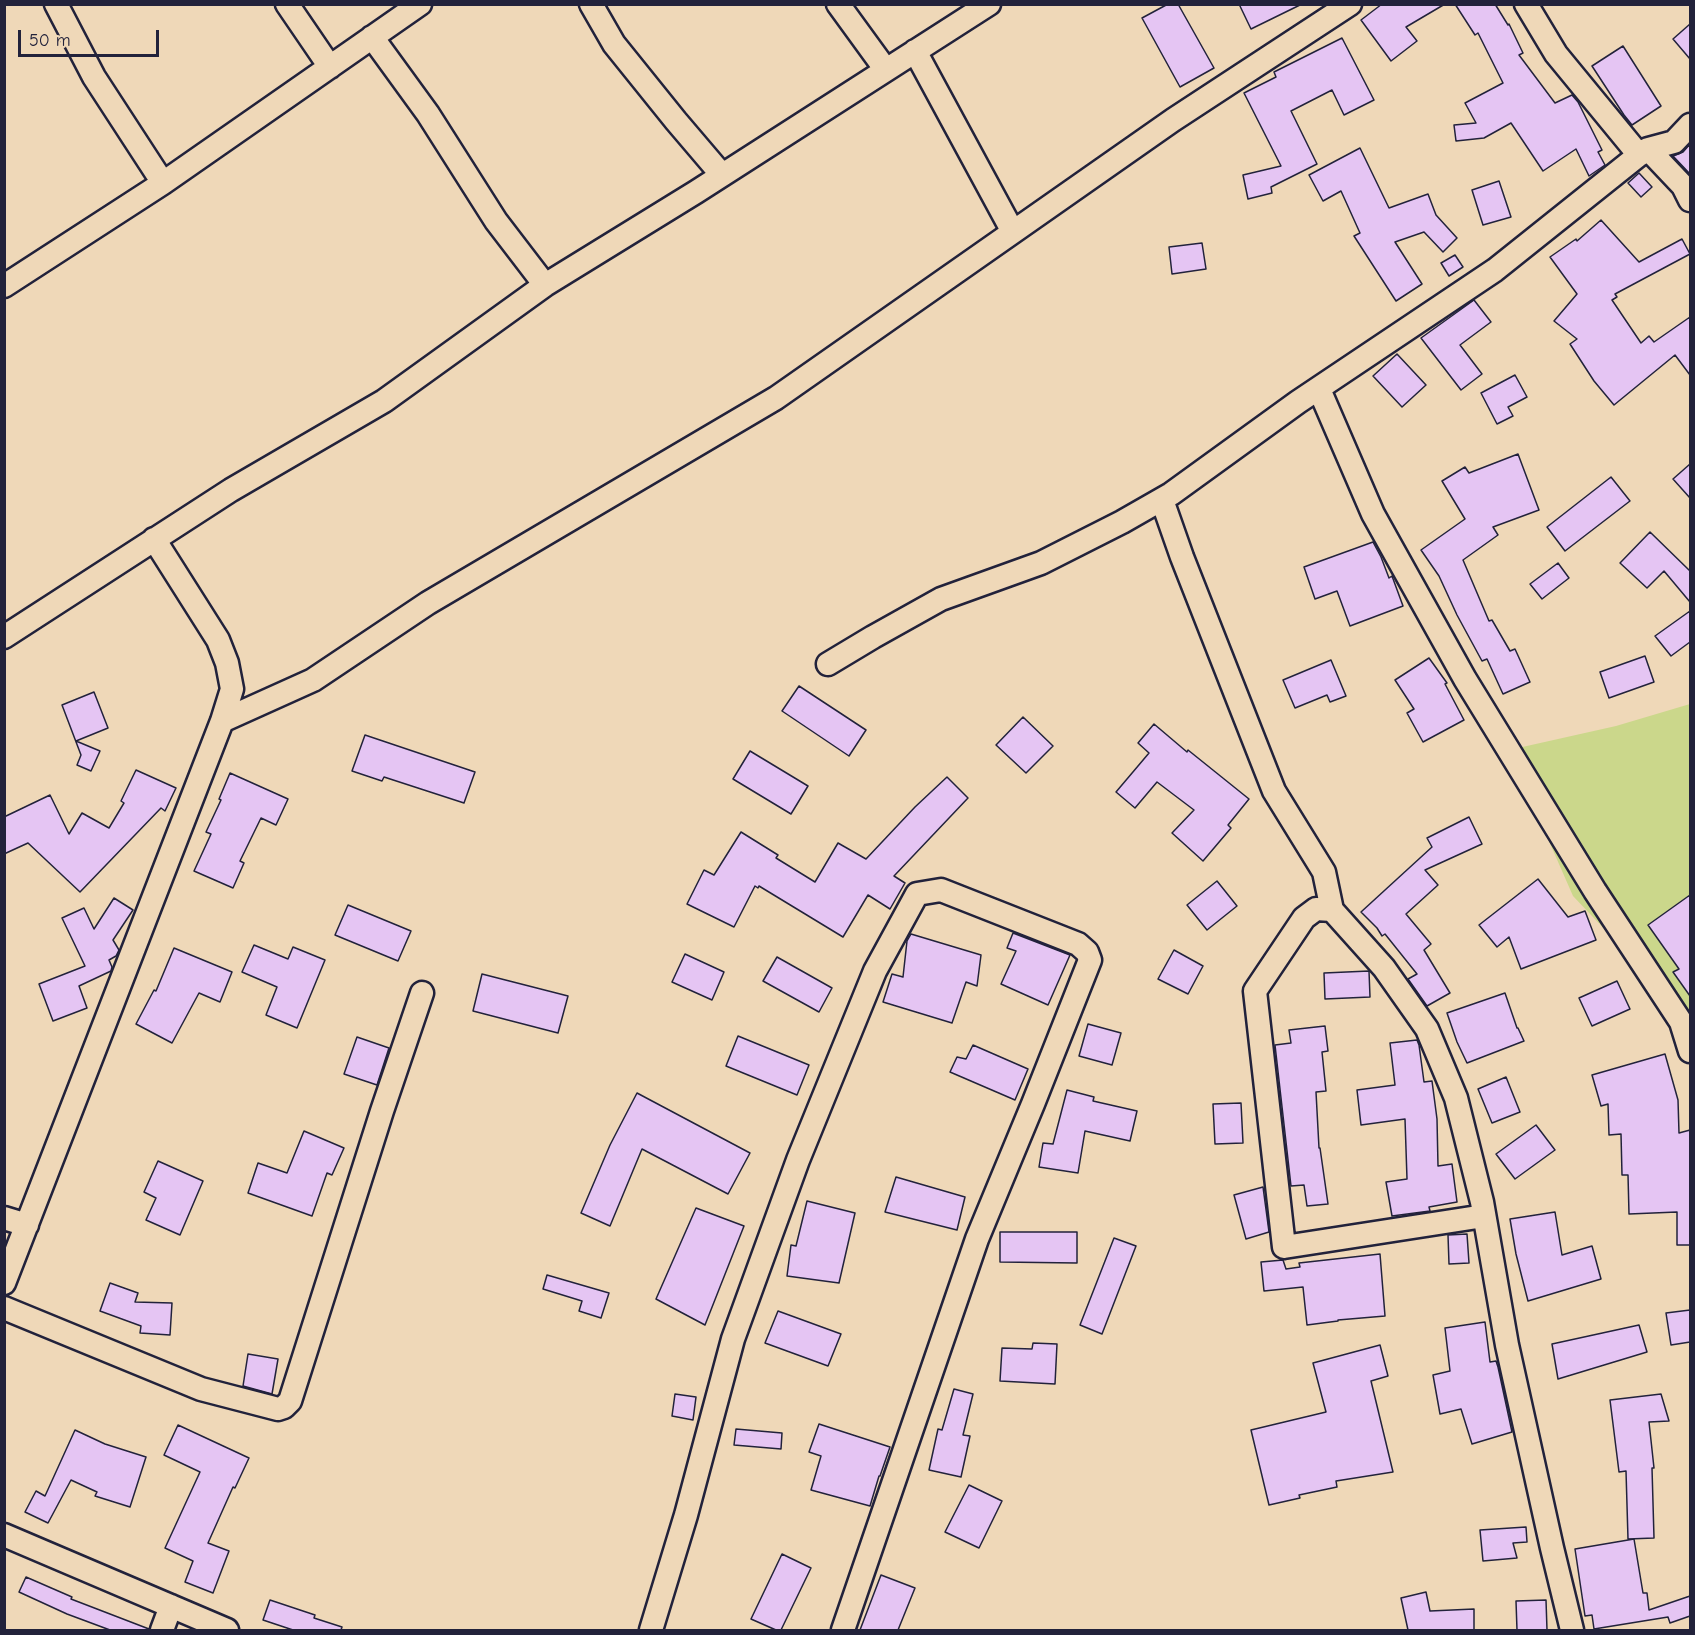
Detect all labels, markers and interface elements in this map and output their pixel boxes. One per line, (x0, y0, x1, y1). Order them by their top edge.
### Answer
scale bar (21, 18, 162, 56)
text: 50 m (29, 30, 71, 51)

